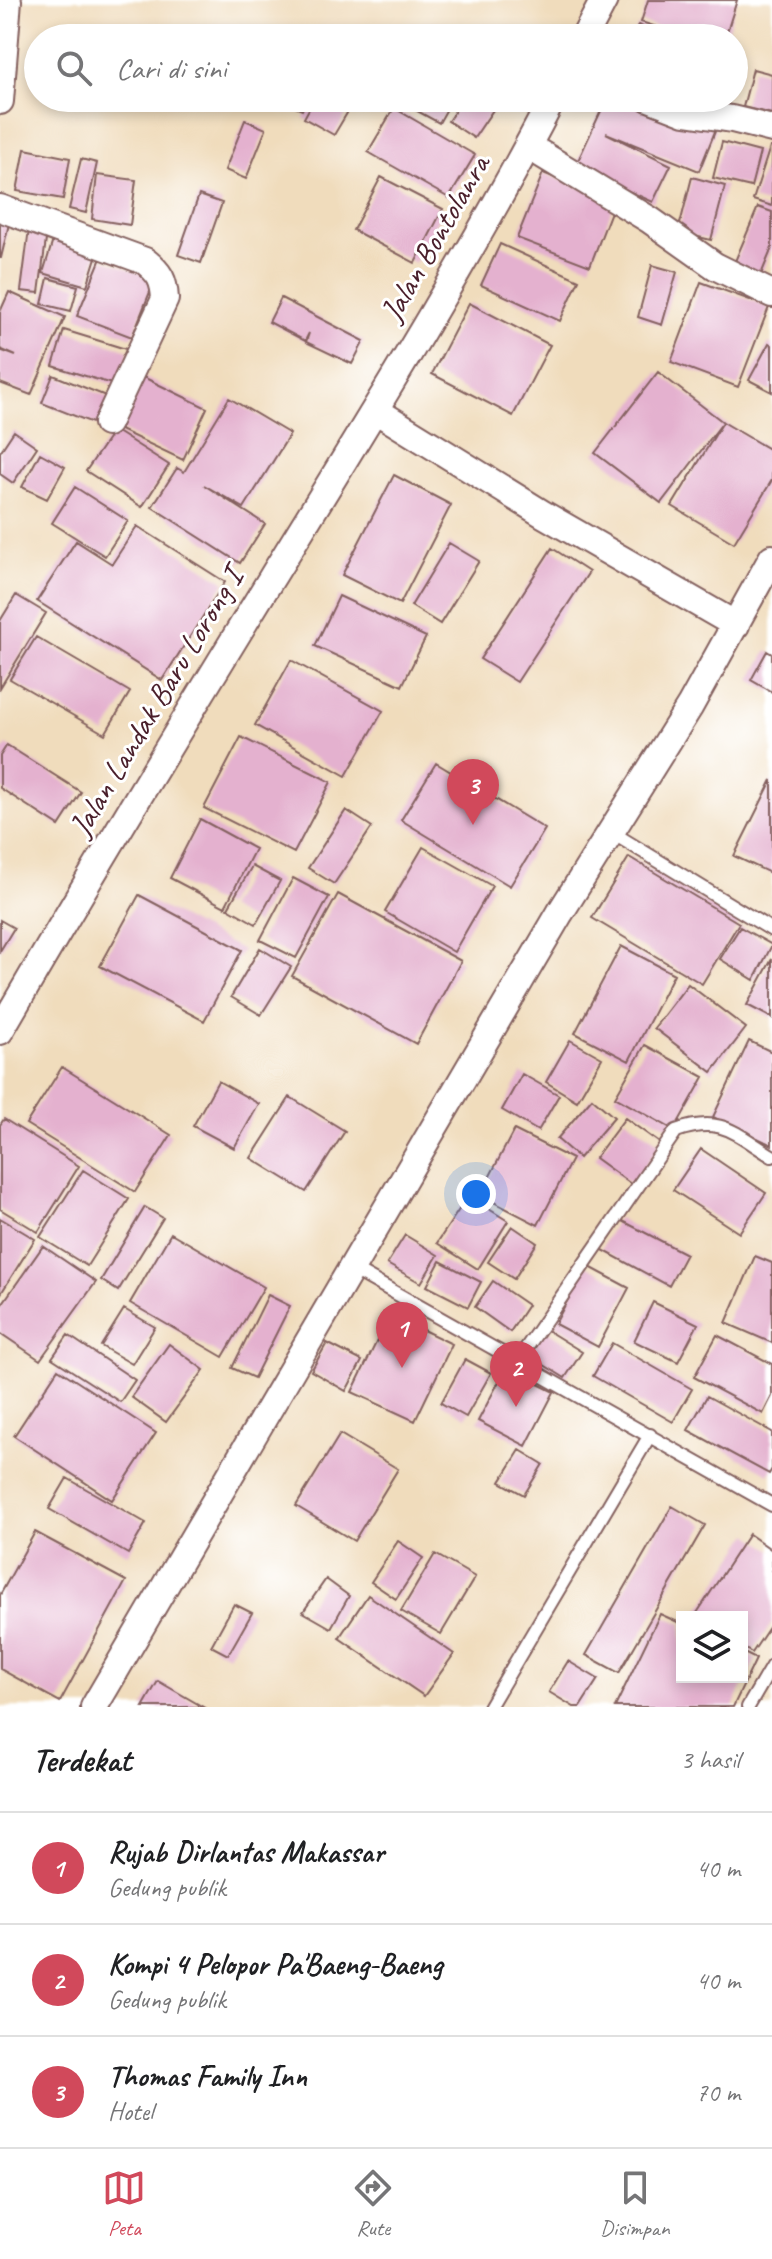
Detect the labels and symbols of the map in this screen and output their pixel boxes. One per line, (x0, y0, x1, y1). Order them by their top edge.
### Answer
street label: Jalan Bontolanra (370, 145, 500, 330)
street label: Jalan Landak Baru Lorong I (59, 554, 256, 845)
pin: 3 (447, 759, 499, 825)
your location (456, 1174, 496, 1214)
pin: 1 (376, 1302, 428, 1368)
pin: 2 (490, 1341, 542, 1407)

